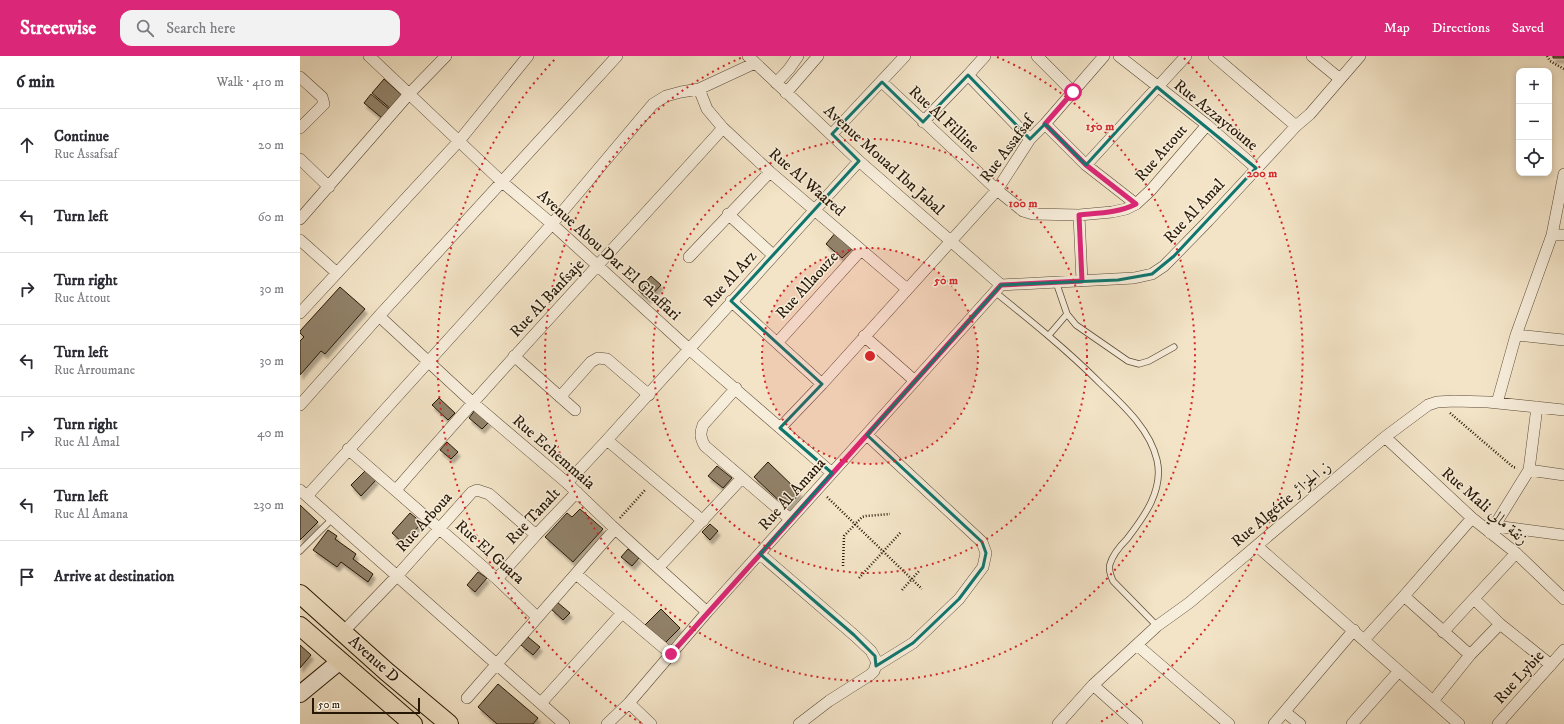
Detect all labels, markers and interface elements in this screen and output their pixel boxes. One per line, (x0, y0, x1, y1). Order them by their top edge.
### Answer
search box (120, 10, 400, 46)
text: Streetwise (20, 17, 96, 40)
icon: search (134, 17, 156, 39)
text: Search here (166, 19, 236, 38)
text: Map (1384, 19, 1410, 37)
text: Directions (1432, 19, 1490, 37)
text: Saved (1512, 19, 1544, 37)
map controls (1516, 68, 1552, 176)
button: + (1516, 68, 1552, 104)
text: 6 min (16, 71, 55, 93)
text: Walk · 410 m (217, 74, 284, 90)
street label: Rue Azzaytoune (1170, 75, 1262, 155)
street label: Rue Al Filline (904, 81, 984, 157)
route start (1064, 83, 1082, 101)
street label: Avenue Mouad Ibn Jabal (820, 101, 949, 220)
button: − (1516, 104, 1552, 140)
street label: Rue Assafsaf (975, 109, 1040, 186)
text: 150 m (1086, 119, 1114, 134)
street label: Rue Attout (1131, 120, 1191, 186)
text: Continue (54, 127, 109, 146)
icon: ahead (16, 134, 38, 156)
text: 20 m (258, 137, 284, 153)
button: locate (1516, 140, 1552, 176)
street label: Rue Al Waared (765, 143, 849, 221)
text: Rue Assafsaf (54, 146, 118, 162)
text: 200 m (1247, 166, 1277, 181)
street label: Rue Al Amal (1159, 175, 1229, 247)
street label: Avenue Abou Dar El Ghaffari (533, 185, 685, 325)
text: 100 m (1009, 196, 1037, 211)
icon: left (16, 206, 38, 228)
text: Turn left (54, 207, 108, 226)
text: 60 m (258, 209, 284, 225)
street label: Rue Al Arz (699, 246, 761, 312)
street label: Rue Allaouze (771, 247, 843, 323)
street label: Rue Al Banfsaje (506, 254, 589, 341)
text: Turn right (54, 271, 117, 290)
text: 50 m (933, 273, 958, 288)
icon: right (16, 278, 38, 300)
text: 30 m (260, 281, 284, 297)
text: Rue Attout (54, 290, 110, 306)
text: Turn left (54, 343, 108, 362)
centre of rings (863, 349, 877, 363)
icon: left (16, 350, 38, 372)
text: 30 m (260, 353, 284, 369)
text: Rue Arroumane (54, 362, 135, 378)
street label: Rue Echemmaia (508, 411, 600, 494)
text: Turn right (54, 415, 117, 434)
icon: right (16, 422, 38, 444)
text: 40 m (257, 425, 284, 441)
text: Rue Al Amal (54, 434, 120, 450)
street label: Rue Al Amana (754, 453, 830, 535)
street label: Rue Algérie ز. الجزائر (1227, 457, 1335, 551)
street label: Rue Mali زنقة مالي (1436, 463, 1533, 551)
street label: Rue Tanalt (501, 483, 565, 549)
text: Turn left (54, 487, 108, 506)
street label: Rue Arboua (392, 488, 456, 556)
icon: left (16, 494, 38, 516)
text: 230 m (253, 497, 284, 513)
text: Rue Al Amana (54, 506, 128, 522)
street label: Rue El Guara (451, 516, 529, 588)
icon: arrive (16, 566, 38, 588)
text: Arrive at destination (54, 567, 174, 586)
street label: Avenue D (344, 631, 404, 687)
route end (662, 645, 680, 663)
street label: Rue Lybie (1490, 646, 1549, 708)
scale bar (312, 696, 420, 715)
text: 50 m (318, 698, 340, 712)

